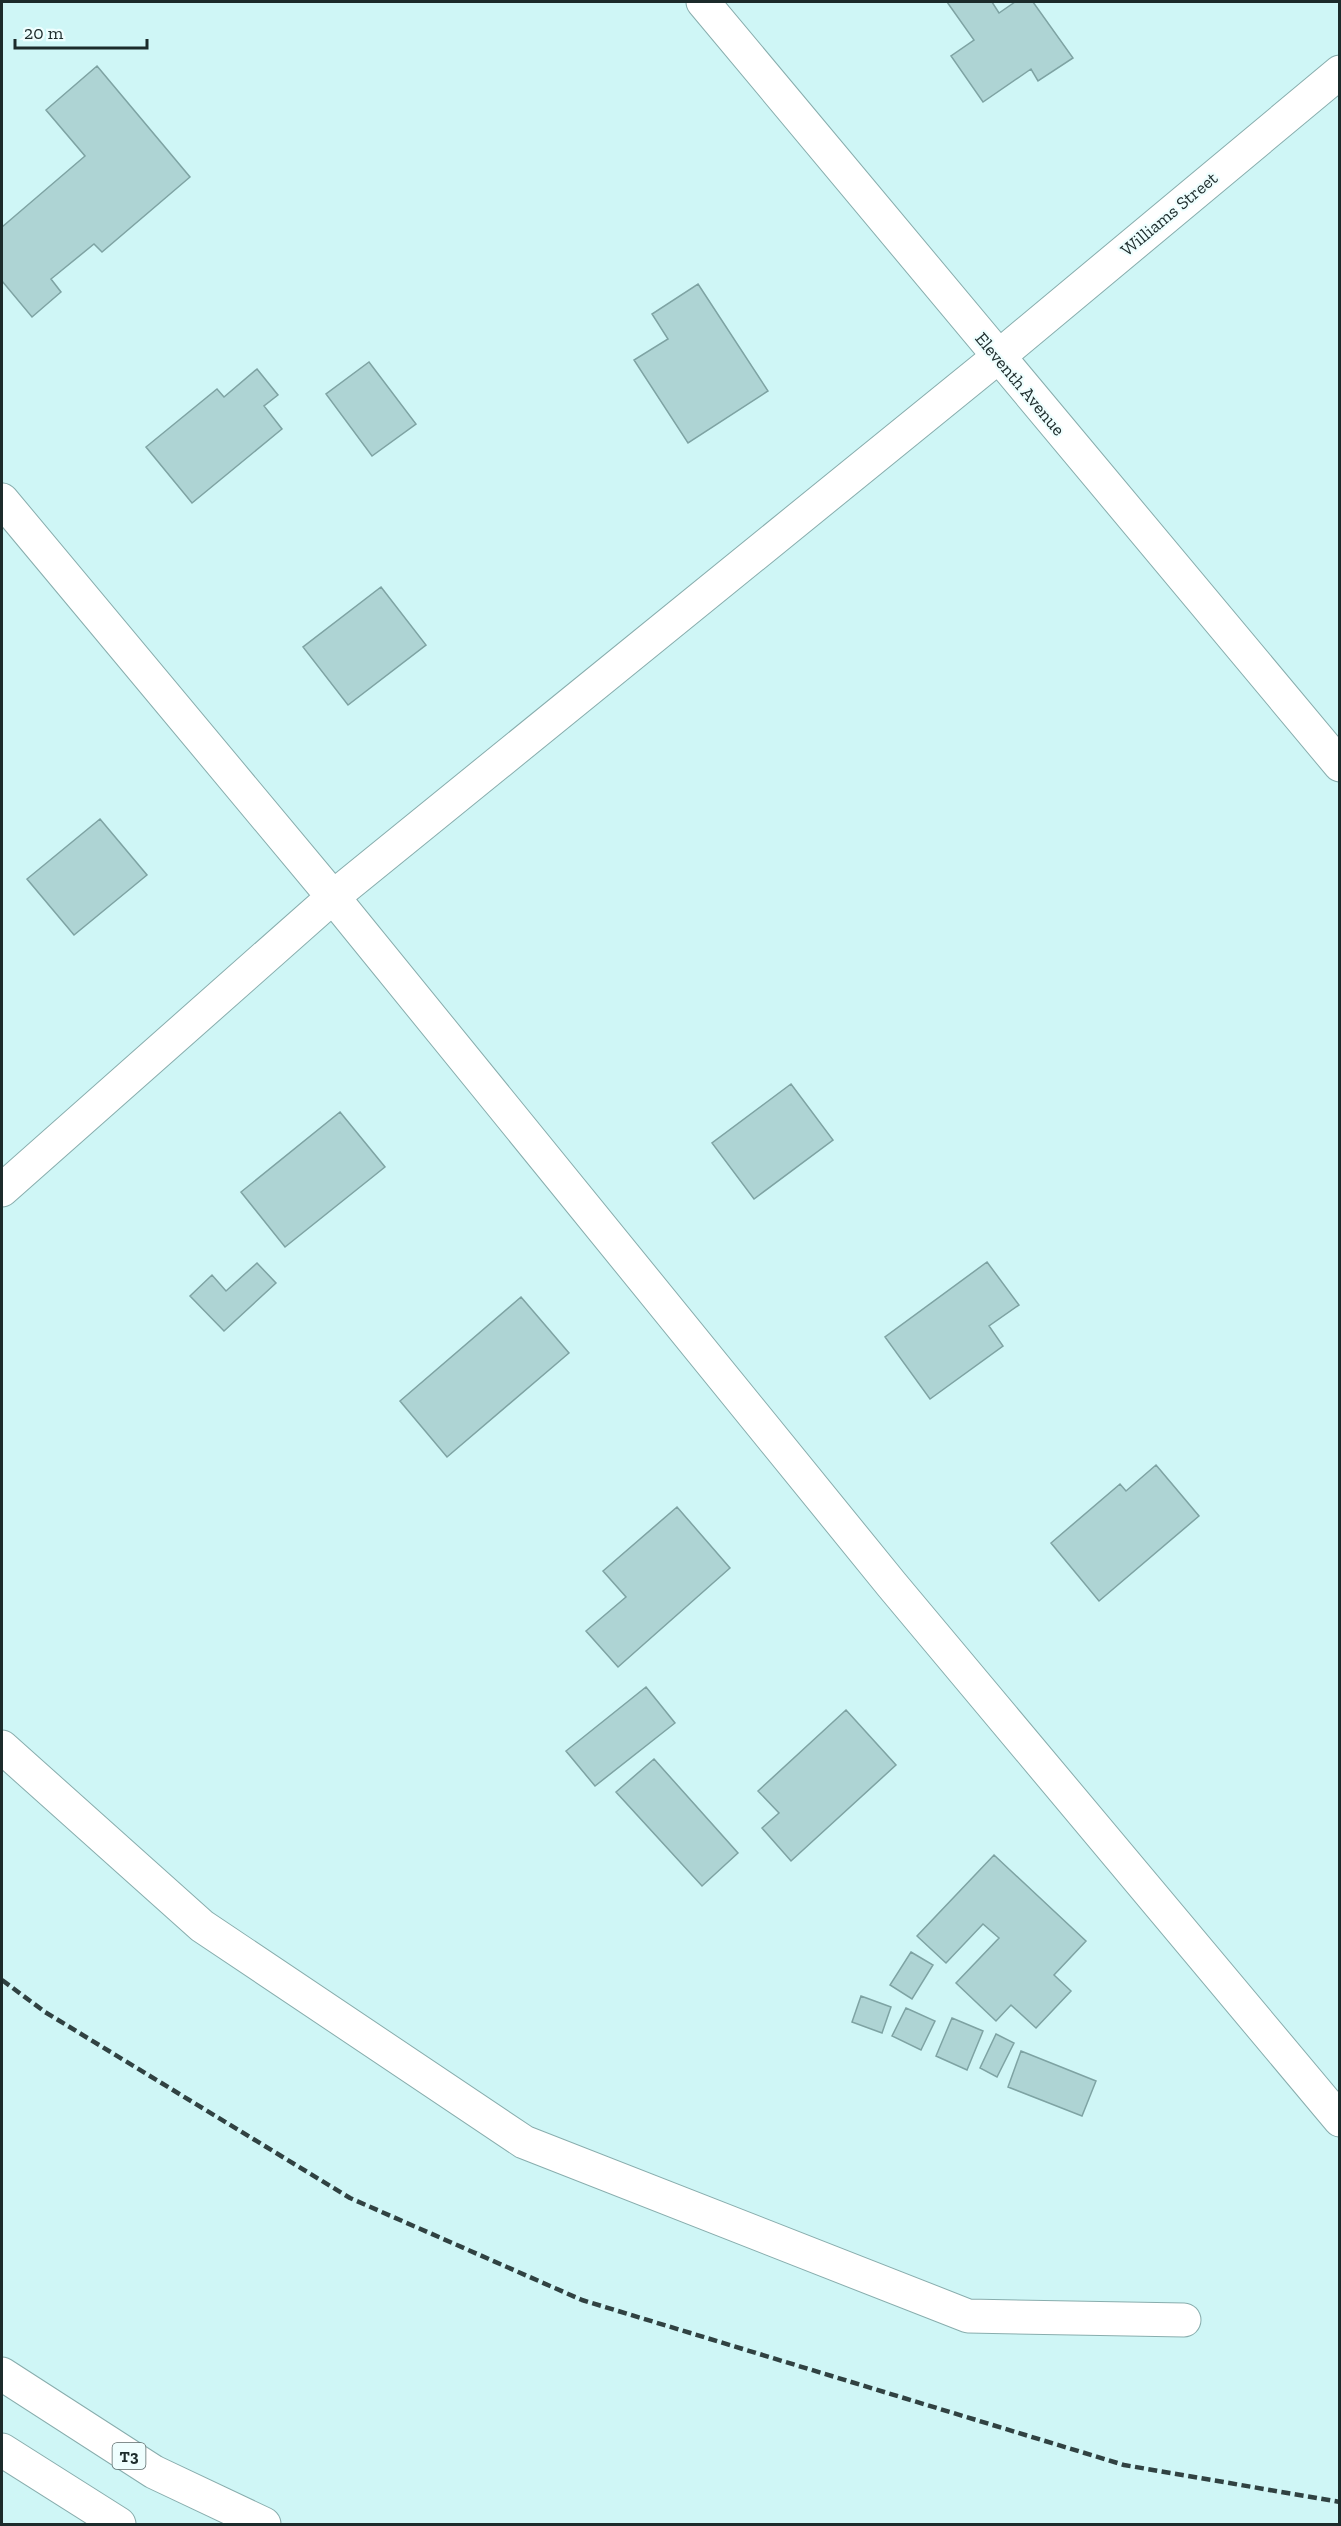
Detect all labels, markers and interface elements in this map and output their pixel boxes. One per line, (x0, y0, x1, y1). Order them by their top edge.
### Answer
scale bar (15, 12, 147, 50)
text: 20 m (24, 22, 64, 44)
street label: Williams Street (1116, 167, 1222, 261)
street label: Eleventh Avenue (970, 328, 1070, 440)
road number: T3 (112, 2443, 146, 2469)

